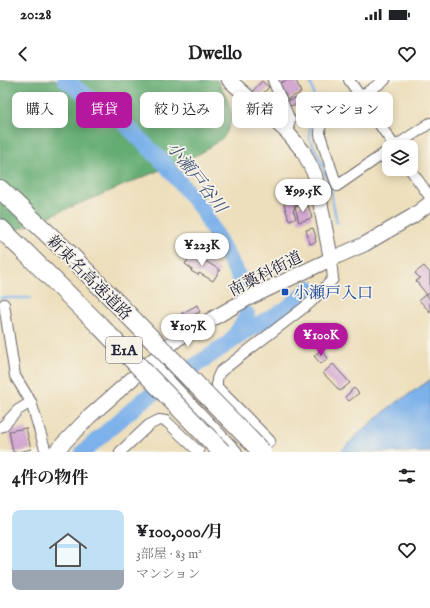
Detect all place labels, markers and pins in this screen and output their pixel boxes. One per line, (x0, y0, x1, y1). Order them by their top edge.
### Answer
pin: ¥99.5K (270, 179, 336, 213)
pin: ¥223K (174, 233, 230, 267)
place label: 小瀬戸入口 (293, 284, 373, 304)
marker: 小瀬戸入口 (280, 287, 290, 297)
pin: ¥107K (160, 314, 216, 348)
pin: ¥100K (293, 323, 349, 357)

